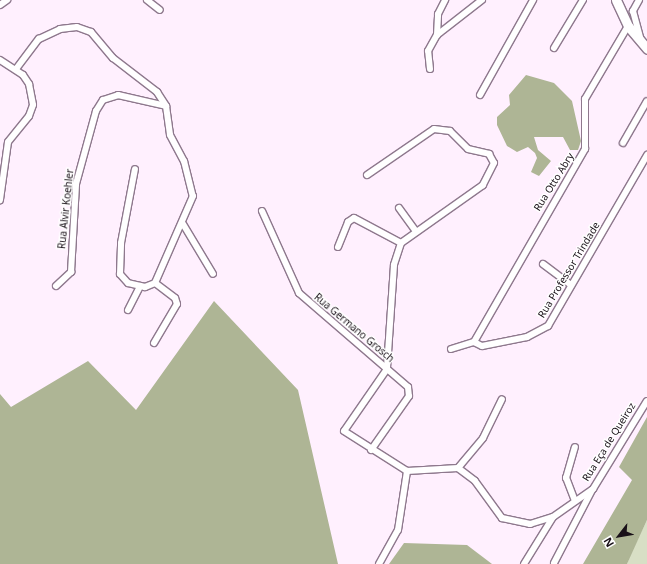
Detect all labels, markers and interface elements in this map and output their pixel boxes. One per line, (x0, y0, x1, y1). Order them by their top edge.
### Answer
street label: Rua Otto Abry (531, 151, 577, 213)
street label: Rua Alvir Koehler (56, 168, 76, 250)
street label: Rua Professor Trindade (536, 220, 602, 320)
street label: Rua Germano Grosch (312, 291, 396, 365)
street label: Rua Eça de Queiroz (580, 401, 638, 483)
north arrow (599, 516, 639, 556)
text: N (600, 535, 617, 550)

